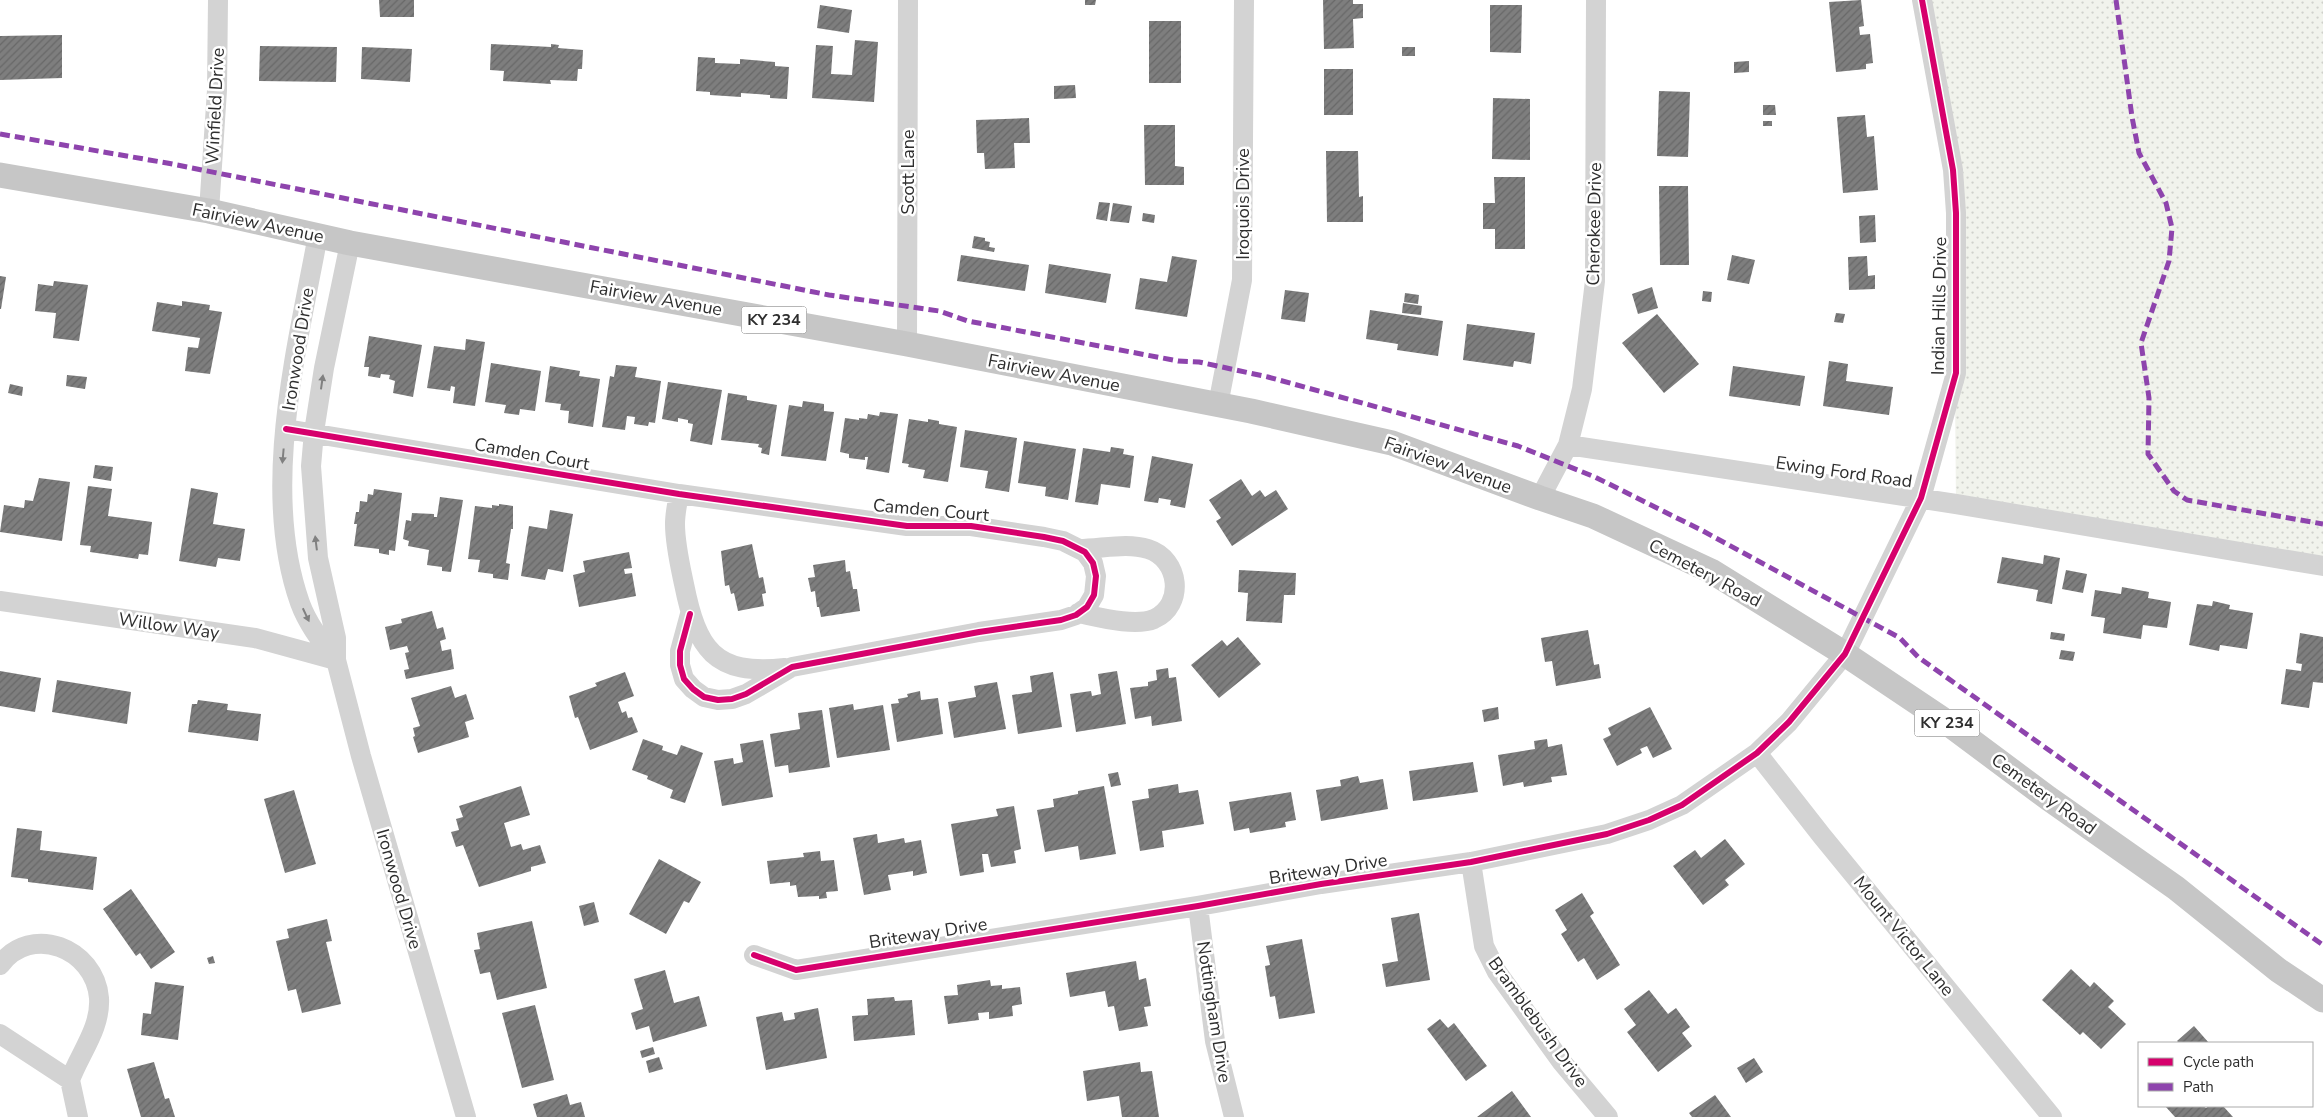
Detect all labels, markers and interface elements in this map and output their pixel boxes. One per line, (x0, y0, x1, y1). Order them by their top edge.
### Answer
street label: Winfield Drive (200, 47, 230, 165)
street label: Scott Lane (896, 129, 920, 215)
street label: Iroquois Drive (1231, 148, 1255, 260)
street label: Cherokee Drive (1581, 162, 1607, 286)
street label: Fairview Avenue (190, 197, 326, 249)
street label: Indian Hills Drive (1926, 237, 1952, 375)
street label: Fairview Avenue (588, 275, 724, 321)
street label: Ironwood Drive (276, 286, 320, 412)
road number: KY 234 (742, 306, 806, 334)
street label: Fairview Avenue (986, 348, 1122, 398)
one-way arrow (318, 373, 326, 389)
street label: Fairview Avenue (1381, 431, 1515, 499)
street label: Camden Court (473, 432, 592, 476)
one-way arrow (279, 448, 287, 464)
street label: Ewing Ford Road (1774, 451, 1914, 493)
street label: Camden Court (872, 493, 991, 527)
street label: Cemetery Road (1644, 533, 1766, 613)
one-way arrow (312, 535, 320, 551)
street label: Willow Way (117, 607, 222, 645)
one-way arrow (302, 608, 310, 623)
road number: KY 234 (1914, 710, 1980, 736)
street label: Cemetery Road (1987, 748, 2101, 840)
street label: Ironwood Drive (370, 826, 428, 952)
street label: Briteway Drive (1267, 848, 1389, 890)
street label: Mount Victor Lane (1848, 871, 1960, 1001)
street label: Briteway Drive (867, 912, 989, 954)
street label: Nottingham Drive (1191, 939, 1237, 1085)
street label: Bramblebush Drive (1483, 952, 1593, 1092)
legend (2138, 1042, 2313, 1107)
text: Cycle path (2183, 1052, 2254, 1072)
text: Path (2183, 1077, 2214, 1097)

